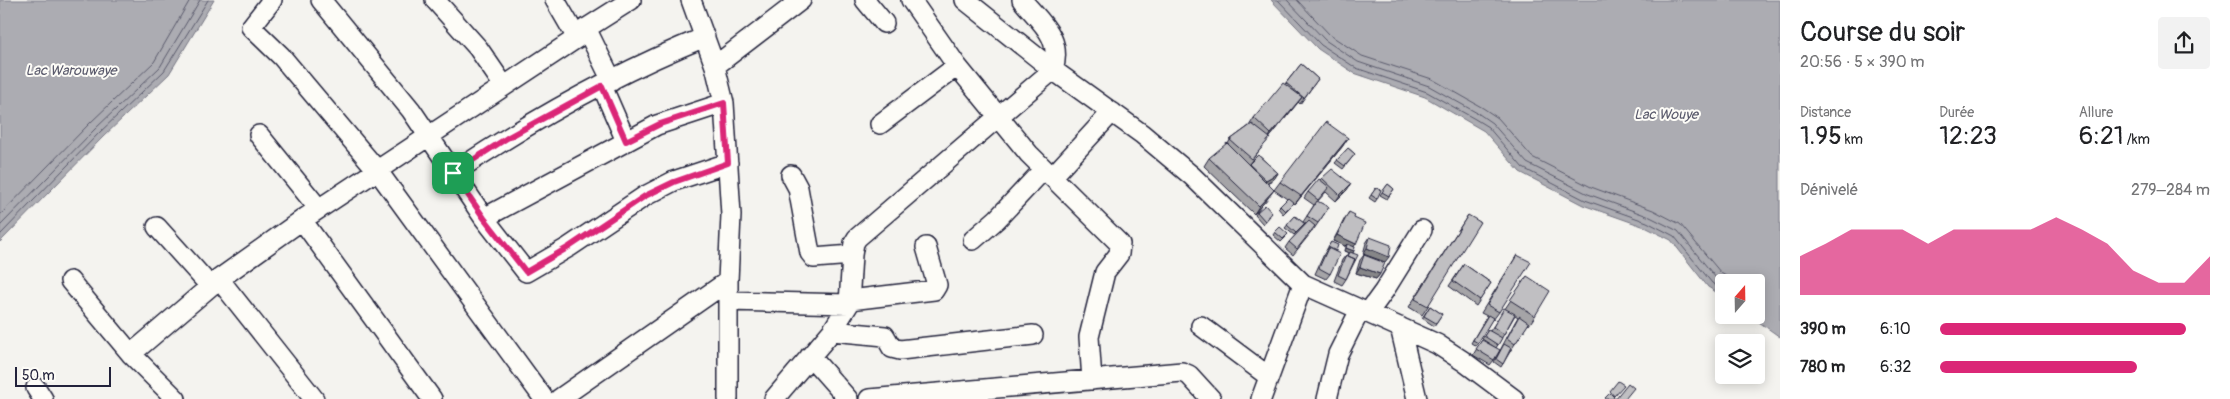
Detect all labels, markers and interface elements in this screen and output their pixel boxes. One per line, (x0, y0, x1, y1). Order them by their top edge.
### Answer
text: Course du soir (1800, 15, 1965, 50)
button: share (2158, 17, 2210, 69)
text: 20:56 · 5 × 390 m (1800, 52, 1924, 72)
water label: Lac Warouwaye (25, 62, 119, 79)
text: Distance (1800, 104, 1851, 121)
text: Durée (1939, 104, 1974, 121)
text: Allure (2079, 104, 2113, 121)
water label: Lac Wouye (1634, 106, 1700, 123)
text: 1.95 (1800, 121, 1842, 152)
text: 12:23 (1939, 121, 1997, 152)
text: 6:21 (2079, 121, 2124, 152)
text: km (1842, 131, 1863, 148)
text: /km (2124, 131, 2150, 148)
pin (432, 152, 474, 194)
icon: arrive (439, 159, 467, 187)
text: Dénivelé (1800, 180, 1858, 200)
text: 279–284 m (2131, 180, 2210, 200)
north arrow (1715, 274, 1765, 324)
map controls (1715, 274, 1765, 384)
text: 390 m (1800, 319, 1846, 339)
text: 6:10 (1880, 319, 1911, 339)
button: layers (1715, 334, 1765, 384)
text: 780 m (1800, 357, 1845, 377)
text: 6:32 (1880, 357, 1911, 377)
scale bar (15, 364, 111, 387)
text: 50 m (22, 367, 55, 384)

